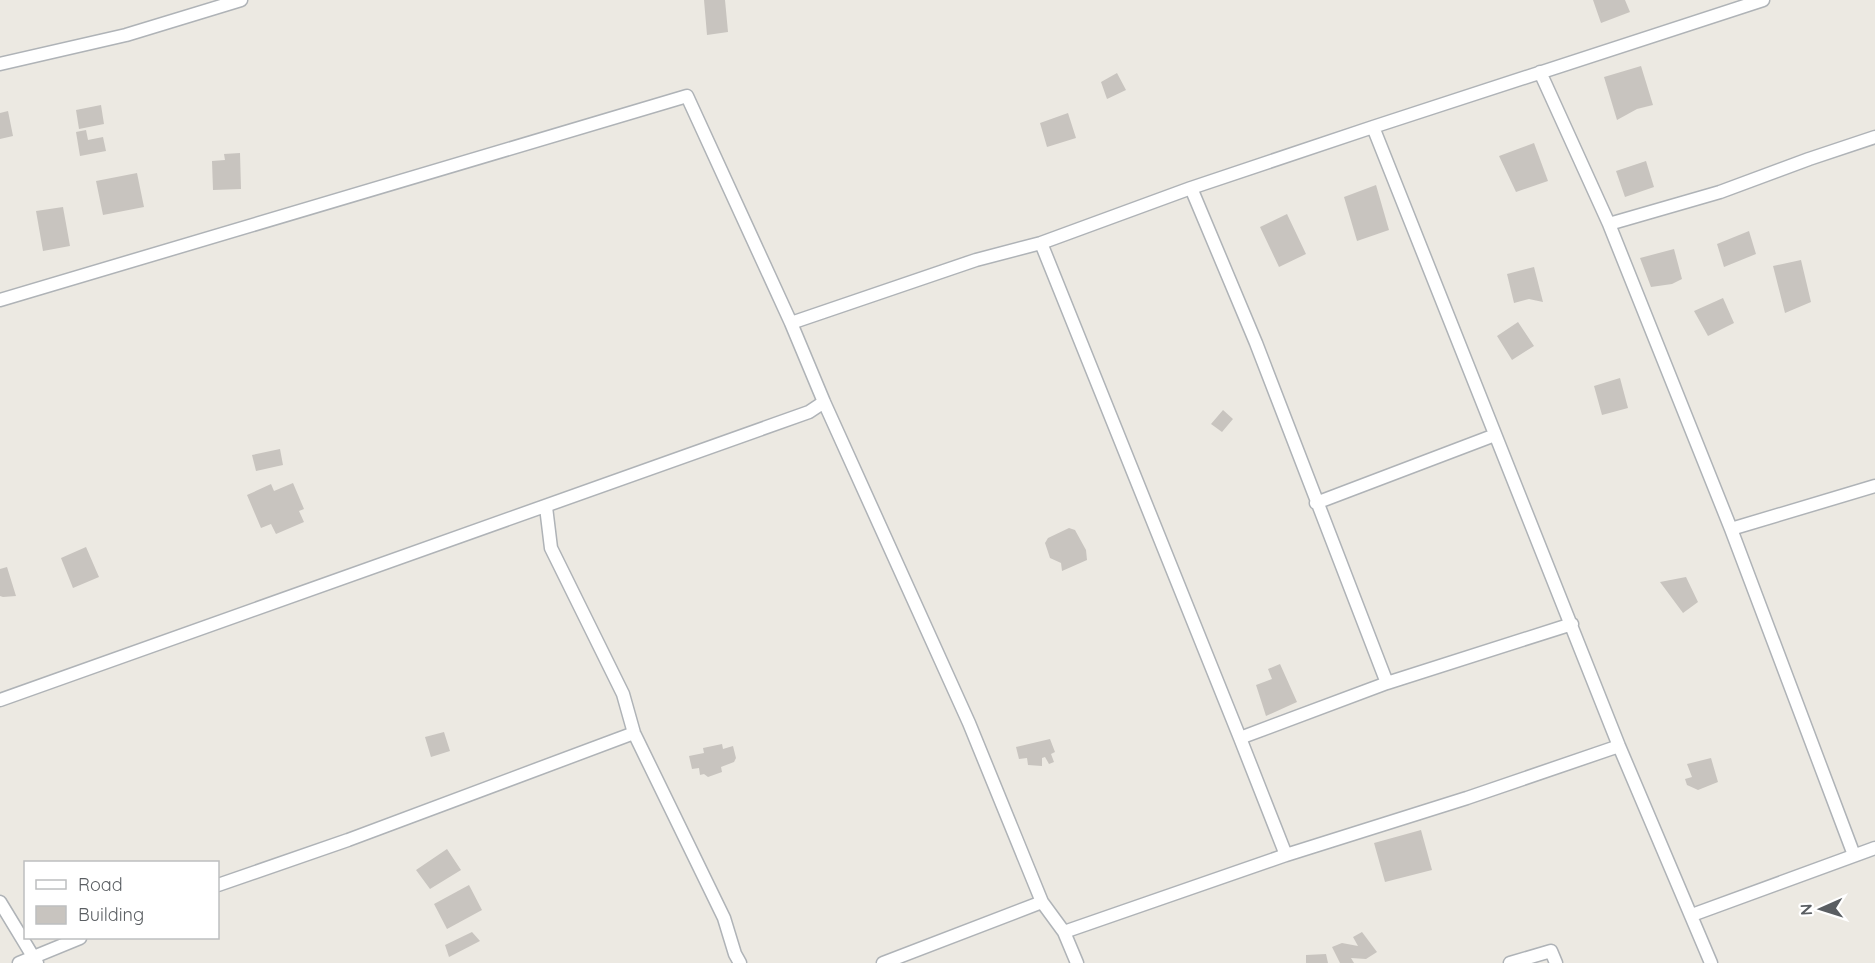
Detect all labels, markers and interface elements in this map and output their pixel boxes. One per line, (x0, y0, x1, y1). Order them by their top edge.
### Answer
legend (24, 861, 219, 939)
text: Road (78, 873, 123, 896)
north arrow (1791, 879, 1851, 939)
text: Building (78, 903, 144, 926)
text: N (1796, 903, 1816, 916)

